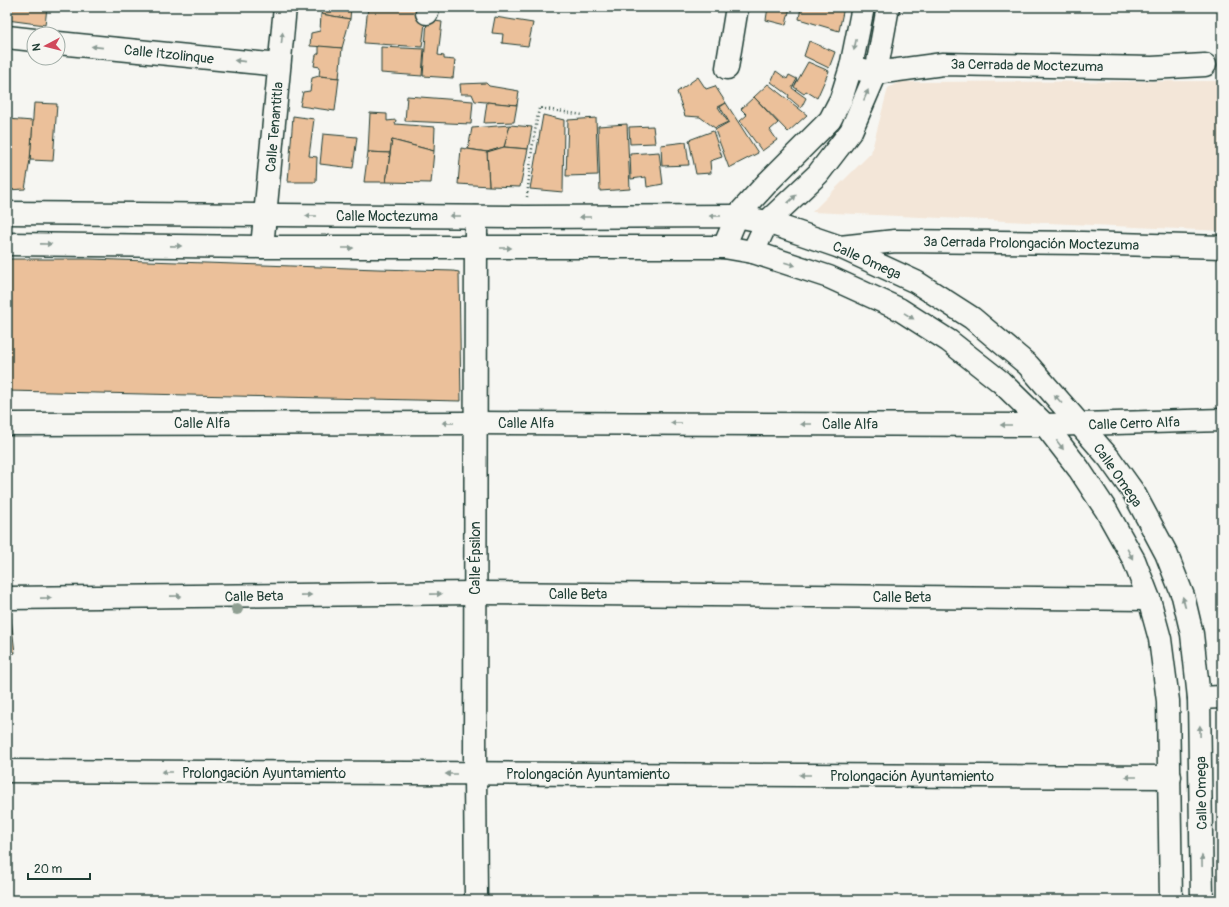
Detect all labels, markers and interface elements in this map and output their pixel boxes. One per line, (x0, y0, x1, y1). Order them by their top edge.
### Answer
north arrow (26, 26, 66, 66)
one-way arrow (279, 32, 285, 44)
one-way arrow (852, 39, 858, 51)
street label: Calle Itzolinque (123, 41, 215, 68)
text: N (30, 42, 43, 52)
one-way arrow (91, 43, 103, 50)
street label: 3a Cerrada de Moctezuma (950, 56, 1104, 75)
one-way arrow (234, 58, 246, 65)
street label: Calle Tenantitla (262, 81, 287, 173)
one-way arrow (864, 88, 870, 100)
one-way arrow (787, 194, 797, 204)
street label: Calle Moctezuma (336, 208, 438, 225)
one-way arrow (304, 213, 317, 219)
one-way arrow (449, 213, 461, 220)
one-way arrow (708, 213, 721, 219)
one-way arrow (578, 214, 591, 220)
street label: 3a Cerrada Prolongación Moctezuma (923, 233, 1139, 254)
street label: Calle Omega (830, 238, 904, 283)
one-way arrow (40, 241, 53, 247)
one-way arrow (170, 243, 183, 249)
one-way arrow (342, 245, 355, 251)
one-way arrow (500, 245, 513, 251)
one-way arrow (785, 262, 797, 268)
one-way arrow (904, 312, 914, 320)
one-way arrow (1054, 394, 1063, 403)
street label: Calle Cerro Alfa (1088, 413, 1180, 434)
street label: Calle Alfa (174, 415, 230, 432)
street label: Calle Alfa (498, 415, 554, 432)
street label: Calle Alfa (822, 416, 878, 433)
one-way arrow (441, 420, 454, 426)
one-way arrow (669, 420, 682, 426)
one-way arrow (799, 421, 812, 427)
one-way arrow (999, 422, 1012, 428)
one-way arrow (1056, 440, 1065, 451)
street label: Calle Omega (1090, 440, 1146, 510)
street label: Calle Épsilon (466, 521, 484, 595)
one-way arrow (1127, 549, 1134, 560)
street label: Calle Beta (549, 586, 607, 603)
street label: Calle Beta (224, 587, 284, 606)
street label: Calle Beta (873, 589, 931, 606)
one-way arrow (430, 591, 443, 597)
one-way arrow (300, 592, 313, 598)
one-way arrow (170, 593, 183, 599)
one-way arrow (40, 595, 53, 601)
one-way arrow (1181, 596, 1187, 609)
one-way arrow (1197, 724, 1203, 737)
street label: Calle Omega (1192, 756, 1211, 830)
street label: Prolongación Ayuntamiento (182, 765, 347, 782)
street label: Prolongación Ayuntamiento (506, 766, 671, 783)
street label: Prolongación Ayuntamiento (830, 768, 995, 785)
one-way arrow (160, 769, 173, 775)
one-way arrow (444, 771, 457, 777)
one-way arrow (798, 772, 811, 778)
one-way arrow (1124, 774, 1137, 780)
one-way arrow (1199, 854, 1205, 867)
scale bar (28, 855, 90, 881)
text: 20 m (34, 862, 63, 877)

